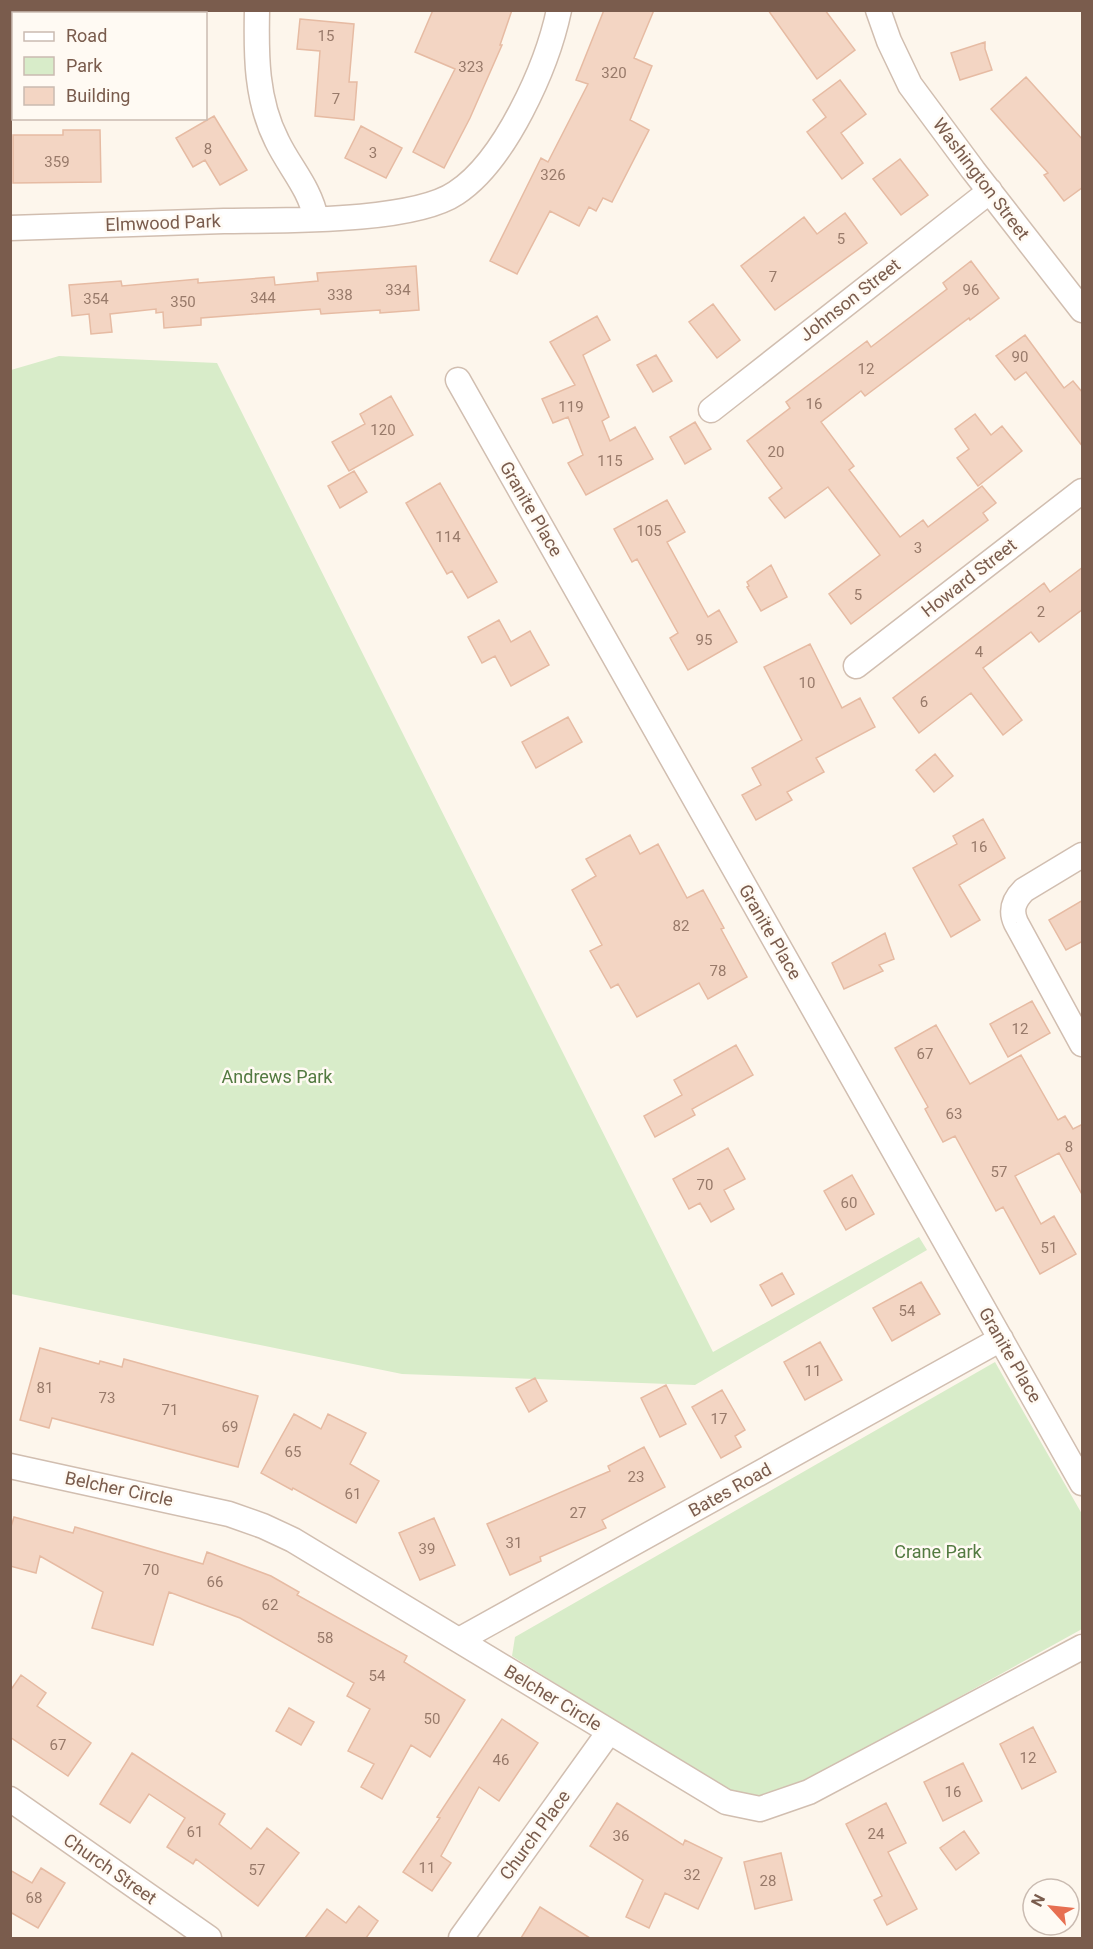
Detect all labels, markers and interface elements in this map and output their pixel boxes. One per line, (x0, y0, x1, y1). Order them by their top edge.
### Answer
legend (12, 12, 207, 120)
text: Road (66, 25, 107, 46)
house number: 15 (318, 27, 334, 45)
text: Park (66, 55, 103, 76)
house number: 323 (458, 58, 484, 76)
house number: 320 (601, 64, 627, 82)
text: Building (66, 85, 130, 106)
house number: 7 (332, 90, 340, 108)
street label: Washington Street (929, 114, 1034, 244)
house number: 8 (204, 140, 212, 158)
house number: 3 (369, 144, 377, 162)
house number: 359 (44, 153, 70, 171)
house number: 326 (540, 166, 566, 184)
street label: Elmwood Park (105, 210, 222, 235)
house number: 5 (837, 230, 845, 248)
street label: Johnson Street (795, 254, 904, 345)
house number: 7 (769, 268, 777, 286)
house number: 334 (385, 281, 411, 299)
house number: 96 (963, 281, 979, 299)
house number: 338 (327, 286, 353, 304)
house number: 344 (250, 289, 276, 307)
house number: 354 (83, 290, 109, 308)
house number: 350 (170, 293, 196, 311)
house number: 90 (1012, 348, 1028, 366)
house number: 12 (858, 360, 874, 378)
house number: 16 (806, 395, 822, 413)
house number: 119 (558, 398, 584, 416)
house number: 120 (370, 421, 396, 439)
house number: 20 (768, 443, 784, 461)
house number: 115 (597, 452, 623, 470)
street label: Granite Place (496, 457, 567, 560)
house number: 105 (636, 522, 662, 540)
house number: 114 (435, 528, 461, 546)
street label: Howard Street (917, 534, 1020, 621)
house number: 3 (914, 539, 922, 557)
house number: 5 (854, 586, 862, 604)
house number: 2 (1037, 603, 1045, 621)
house number: 95 (696, 631, 712, 649)
house number: 4 (975, 643, 984, 661)
house number: 10 (799, 674, 815, 692)
house number: 6 (920, 693, 928, 711)
house number: 16 (971, 838, 987, 856)
street label: Granite Place (735, 880, 806, 983)
house number: 82 (673, 917, 689, 935)
house number: 78 (710, 962, 726, 980)
house number: 12 (1012, 1020, 1028, 1038)
house number: 67 (917, 1045, 933, 1063)
park label: Andrews Park (222, 1066, 333, 1087)
house number: 63 (946, 1105, 962, 1123)
house number: 8 (1065, 1138, 1073, 1156)
house number: 57 (991, 1163, 1007, 1181)
house number: 70 (697, 1176, 713, 1194)
house number: 60 (841, 1194, 857, 1212)
house number: 51 (1041, 1239, 1057, 1257)
house number: 54 (899, 1302, 916, 1320)
street label: Granite Place (975, 1303, 1046, 1406)
house number: 11 (805, 1362, 821, 1380)
house number: 81 (37, 1379, 53, 1397)
house number: 73 (99, 1389, 115, 1407)
house number: 71 (162, 1401, 178, 1419)
house number: 17 (711, 1410, 727, 1428)
house number: 69 (222, 1418, 238, 1436)
house number: 65 (285, 1443, 301, 1461)
street label: Bates Road (685, 1458, 775, 1521)
street label: Belcher Circle (63, 1467, 175, 1510)
house number: 23 (628, 1468, 644, 1486)
house number: 61 (345, 1485, 361, 1503)
house number: 27 (570, 1504, 586, 1522)
house number: 31 (506, 1534, 522, 1552)
house number: 39 (419, 1540, 435, 1558)
park label: Crane Park (894, 1541, 983, 1562)
house number: 70 (143, 1561, 159, 1579)
house number: 66 (207, 1573, 223, 1591)
house number: 62 (262, 1596, 278, 1614)
house number: 58 (317, 1629, 333, 1647)
street label: Belcher Circle (501, 1660, 606, 1735)
house number: 54 (369, 1667, 386, 1685)
house number: 50 (424, 1710, 440, 1728)
house number: 67 (50, 1736, 66, 1754)
house number: 12 (1020, 1749, 1036, 1767)
house number: 46 (493, 1751, 509, 1769)
house number: 16 (945, 1783, 961, 1801)
street label: Church Place (495, 1786, 574, 1884)
house number: 61 (187, 1823, 203, 1841)
house number: 24 (868, 1825, 885, 1843)
house number: 36 (613, 1827, 629, 1845)
street label: Church Street (60, 1829, 161, 1908)
house number: 11 (419, 1859, 435, 1877)
house number: 57 (249, 1861, 265, 1879)
house number: 32 (684, 1866, 700, 1884)
house number: 28 (760, 1872, 776, 1890)
north arrow (1021, 1877, 1081, 1937)
house number: 68 (26, 1889, 42, 1907)
text: N (1027, 1891, 1049, 1910)

